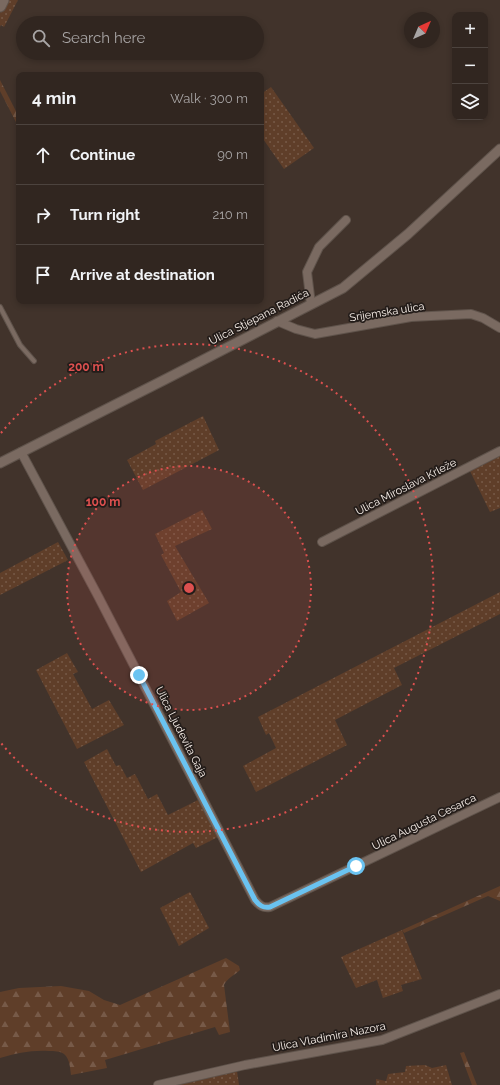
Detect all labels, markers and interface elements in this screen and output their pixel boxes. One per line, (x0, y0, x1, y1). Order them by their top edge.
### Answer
north arrow (404, 12, 440, 48)
map controls (452, 12, 488, 120)
button: + (452, 12, 488, 48)
search box (16, 16, 264, 60)
icon: search (30, 27, 52, 49)
text: Search here (62, 29, 145, 47)
button: − (452, 48, 488, 84)
button: layers (452, 84, 488, 120)
text: 4 min (32, 88, 76, 108)
text: Walk · 300 m (170, 91, 248, 106)
icon: ahead (32, 144, 54, 166)
text: Continue (70, 146, 135, 164)
text: 90 m (217, 147, 248, 162)
icon: right (32, 204, 54, 226)
text: Turn right (70, 206, 140, 224)
text: 210 m (212, 207, 248, 222)
icon: arrive (32, 264, 54, 286)
text: Arrive at destination (70, 266, 215, 284)
street label: Ulica Stjepana Radića (207, 286, 311, 348)
street label: Srijemska ulica (349, 300, 425, 324)
text: 200 m (68, 360, 104, 374)
street label: Ulica Miroslava Krleže (353, 456, 459, 518)
text: 100 m (86, 495, 120, 509)
centre of rings (182, 581, 196, 595)
route end (130, 666, 148, 684)
street label: Ulica Ljudevita Gaja (152, 684, 210, 780)
street label: Ulica Augusta Cesarca (370, 791, 478, 853)
route start (347, 857, 365, 875)
street label: Ulica Vladimira Nazora (271, 1020, 387, 1054)

